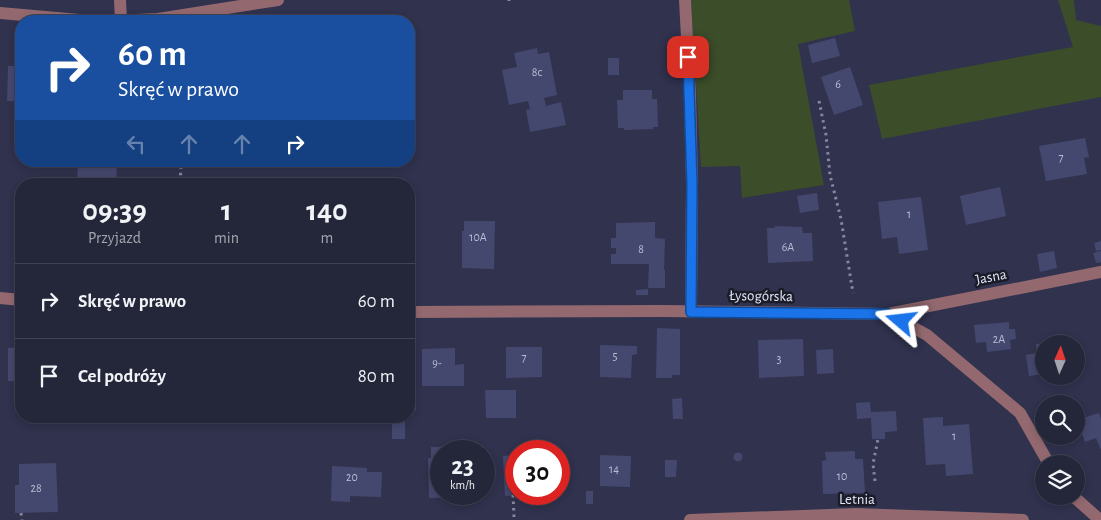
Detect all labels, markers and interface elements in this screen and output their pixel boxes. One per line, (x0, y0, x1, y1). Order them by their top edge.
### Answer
icon: right (35, 35, 100, 100)
pin (667, 36, 709, 78)
text: 60 m (118, 37, 187, 72)
icon: arrive (674, 43, 702, 71)
house number: 8c (532, 66, 543, 78)
text: Skręć w prawo (118, 78, 239, 100)
house number: 6 (835, 78, 841, 90)
icon: left (122, 130, 150, 158)
icon: ahead (175, 130, 203, 158)
icon: ahead (228, 130, 256, 158)
icon: right (281, 130, 309, 158)
house number: 7 (1058, 151, 1064, 163)
text: 09:39 (82, 196, 147, 226)
text: 1 (221, 196, 232, 226)
text: 140 (306, 196, 348, 226)
house number: 1 (907, 208, 911, 220)
text: Przyjazd (88, 230, 141, 246)
text: min (214, 230, 239, 246)
text: m (321, 230, 333, 246)
house number: 10A (469, 231, 487, 243)
house number: 6A (782, 241, 794, 253)
house number: 8 (638, 243, 644, 255)
street label: Jasna (974, 267, 1008, 287)
icon: right (35, 287, 63, 315)
street label: Łysogórska (729, 288, 793, 304)
text: Skręć w prawo (78, 292, 186, 311)
text: 60 m (358, 292, 395, 311)
position arrow (874, 294, 926, 346)
house number: 2A (993, 333, 1005, 345)
north arrow (1035, 335, 1085, 385)
map controls (1035, 335, 1085, 505)
house number: 5 (612, 350, 618, 362)
house number: 7 (521, 351, 527, 363)
house number: 3 (777, 353, 782, 365)
house number: 9- (432, 357, 442, 369)
icon: arrive (35, 362, 63, 390)
text: Cel podróży (78, 367, 166, 386)
text: 80 m (358, 367, 395, 386)
button: search (1035, 395, 1085, 445)
house number: 1 (952, 430, 956, 442)
speed limit sign: 30 (505, 440, 570, 505)
text: 23 (451, 454, 474, 479)
button: layers (1035, 455, 1085, 505)
house number: 14 (609, 463, 619, 475)
house number: 10 (837, 470, 847, 482)
house number: 20 (346, 471, 358, 483)
text: km/h (450, 479, 475, 491)
house number: 28 (30, 482, 42, 494)
street label: Letnia (839, 492, 875, 507)

